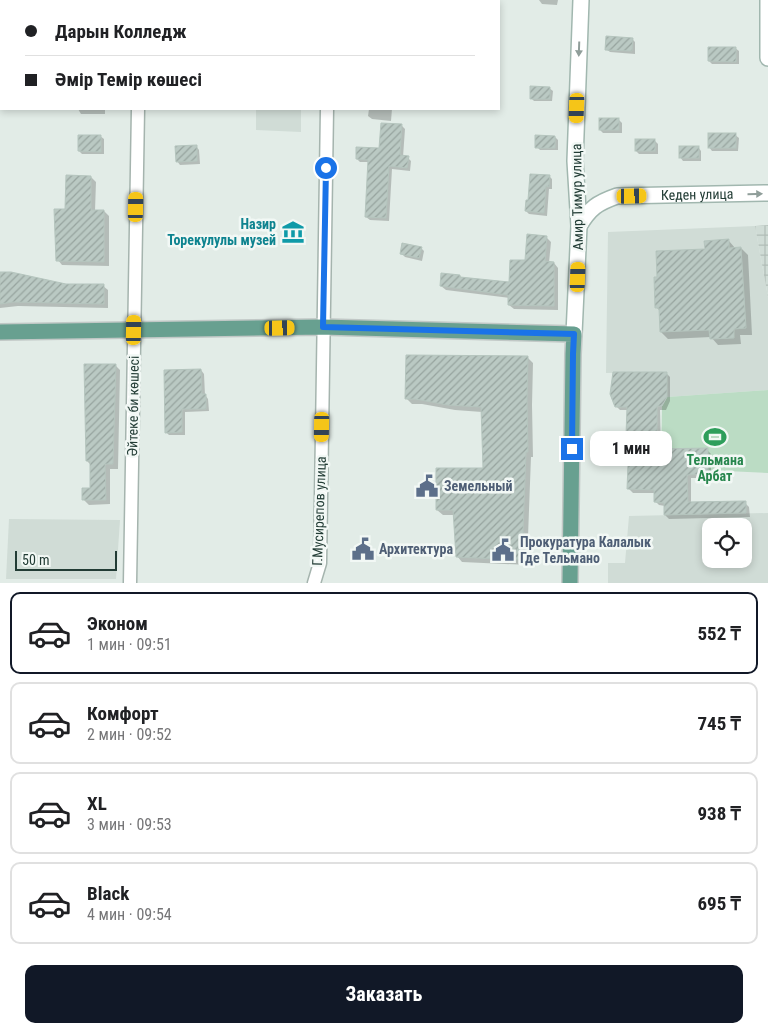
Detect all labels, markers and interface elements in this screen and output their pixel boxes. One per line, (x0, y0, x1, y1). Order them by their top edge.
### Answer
text: Дарын Колледж (55, 20, 186, 43)
one-way arrow (575, 41, 583, 57)
text: Әмір Темір көшесі (55, 68, 202, 91)
car (568, 93, 585, 123)
street label: Амир Тимур улица (568, 144, 586, 250)
route start (315, 157, 337, 179)
street label: Кеден улица (661, 186, 734, 203)
car (616, 188, 647, 204)
one-way arrow (747, 189, 763, 197)
car (128, 192, 143, 222)
place label: Назир Торекулулы музей (167, 216, 276, 248)
museum icon: Назир Торекулулы музей (280, 219, 306, 245)
car (569, 262, 586, 292)
car (126, 315, 141, 345)
car (264, 320, 295, 336)
street label: Әйтеке би көшесі (124, 356, 142, 456)
car (314, 412, 329, 442)
sports icon: Тельмана Арбат (702, 424, 728, 450)
callout: 1 мин (590, 432, 672, 466)
route end (561, 438, 583, 460)
text: 1 мин (612, 439, 650, 458)
place label: Тельмана Арбат (686, 452, 744, 484)
street label: Г.Мусирепов улица (309, 456, 329, 566)
public building icon: Земельный (414, 473, 440, 499)
place label: Земельный (444, 478, 512, 494)
map controls (702, 518, 752, 568)
button: locate (702, 518, 752, 568)
place label: Прокуратура Калалык Где Тельмано (520, 534, 651, 566)
public building icon: Архитектура (350, 536, 376, 562)
public building icon: Прокуратура Калалык Где Тельмано (490, 537, 516, 563)
place label: Архитектура (379, 541, 453, 557)
scale bar (15, 548, 118, 571)
text: 50 m (22, 552, 50, 568)
icon: car (27, 611, 72, 656)
text: Эконом (87, 612, 148, 635)
text: 552 ₸ (697, 622, 741, 645)
text: 1 мин · 09:51 (87, 635, 172, 654)
icon: car (27, 701, 72, 746)
text: Комфорт (87, 702, 159, 725)
text: 745 ₸ (697, 712, 741, 735)
text: 2 мин · 09:52 (87, 725, 172, 744)
icon: car (27, 791, 72, 836)
text: XL (87, 792, 107, 815)
text: 938 ₸ (697, 802, 741, 825)
text: 3 мин · 09:53 (87, 815, 172, 834)
icon: car (27, 881, 72, 926)
text: Black (87, 882, 129, 905)
text: 695 ₸ (697, 892, 741, 915)
text: 4 мин · 09:54 (87, 905, 172, 924)
button: Заказать (25, 965, 743, 1023)

